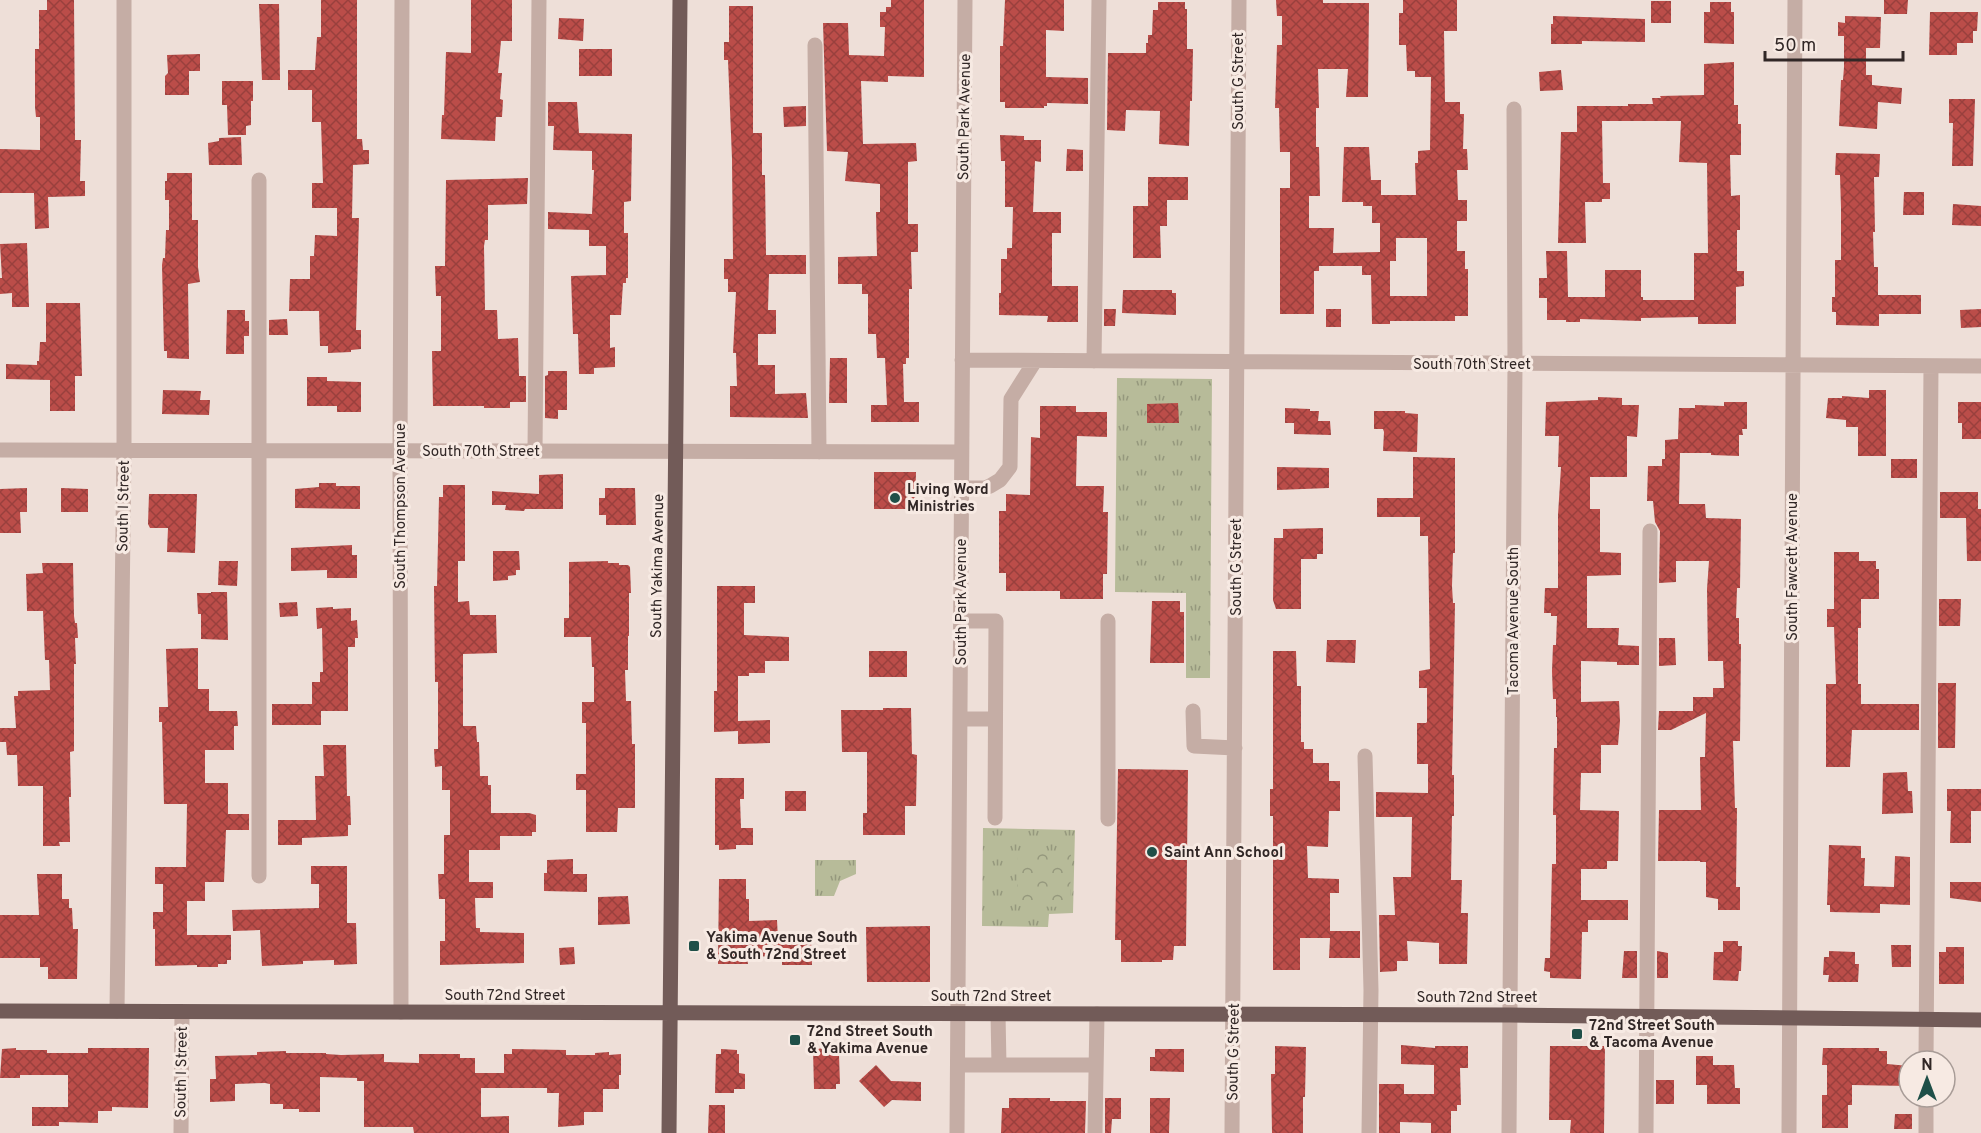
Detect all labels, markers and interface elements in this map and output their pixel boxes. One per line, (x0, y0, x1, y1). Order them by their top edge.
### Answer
scale bar (1765, 24, 1903, 62)
street label: South G Street (1230, 32, 1249, 130)
text: 50 m (1774, 35, 1816, 58)
street label: South Park Avenue (955, 53, 976, 181)
street label: South 70th Street (1413, 356, 1531, 375)
street label: South Thompson Avenue (392, 423, 411, 589)
street label: South 70th Street (422, 443, 540, 462)
street label: South I Street (114, 460, 135, 552)
place label: Living Word Ministries (907, 481, 989, 517)
marker: Living Word Ministries (888, 491, 902, 505)
street label: South Fawcett Avenue (1784, 493, 1803, 641)
street label: South Yakima Avenue (648, 494, 669, 638)
street label: South G Street (1228, 518, 1247, 616)
street label: South Park Avenue (953, 539, 972, 665)
street label: Tacoma Avenue South (1505, 547, 1524, 695)
place label: Saint Ann School (1164, 844, 1283, 863)
marker: Saint Ann School (1145, 845, 1159, 859)
place label: Yakima Avenue South & South 72nd Street (706, 929, 858, 965)
marker: Yakima Avenue South & South 72nd Street (687, 939, 701, 953)
street label: South 72nd Street (445, 987, 565, 1006)
street label: South 72nd Street (931, 988, 1051, 1007)
street label: South 72nd Street (1417, 989, 1537, 1008)
street label: South G Street (1224, 1003, 1245, 1101)
place label: 72nd Street South & Tacoma Avenue (1589, 1017, 1715, 1053)
place label: 72nd Street South & Yakima Avenue (807, 1023, 933, 1059)
street label: South I Street (172, 1026, 193, 1118)
marker: 72nd Street South & Tacoma Avenue (1570, 1027, 1584, 1041)
marker: 72nd Street South & Yakima Avenue (788, 1033, 802, 1047)
north arrow (1897, 1049, 1957, 1109)
text: N (1921, 1056, 1933, 1076)

